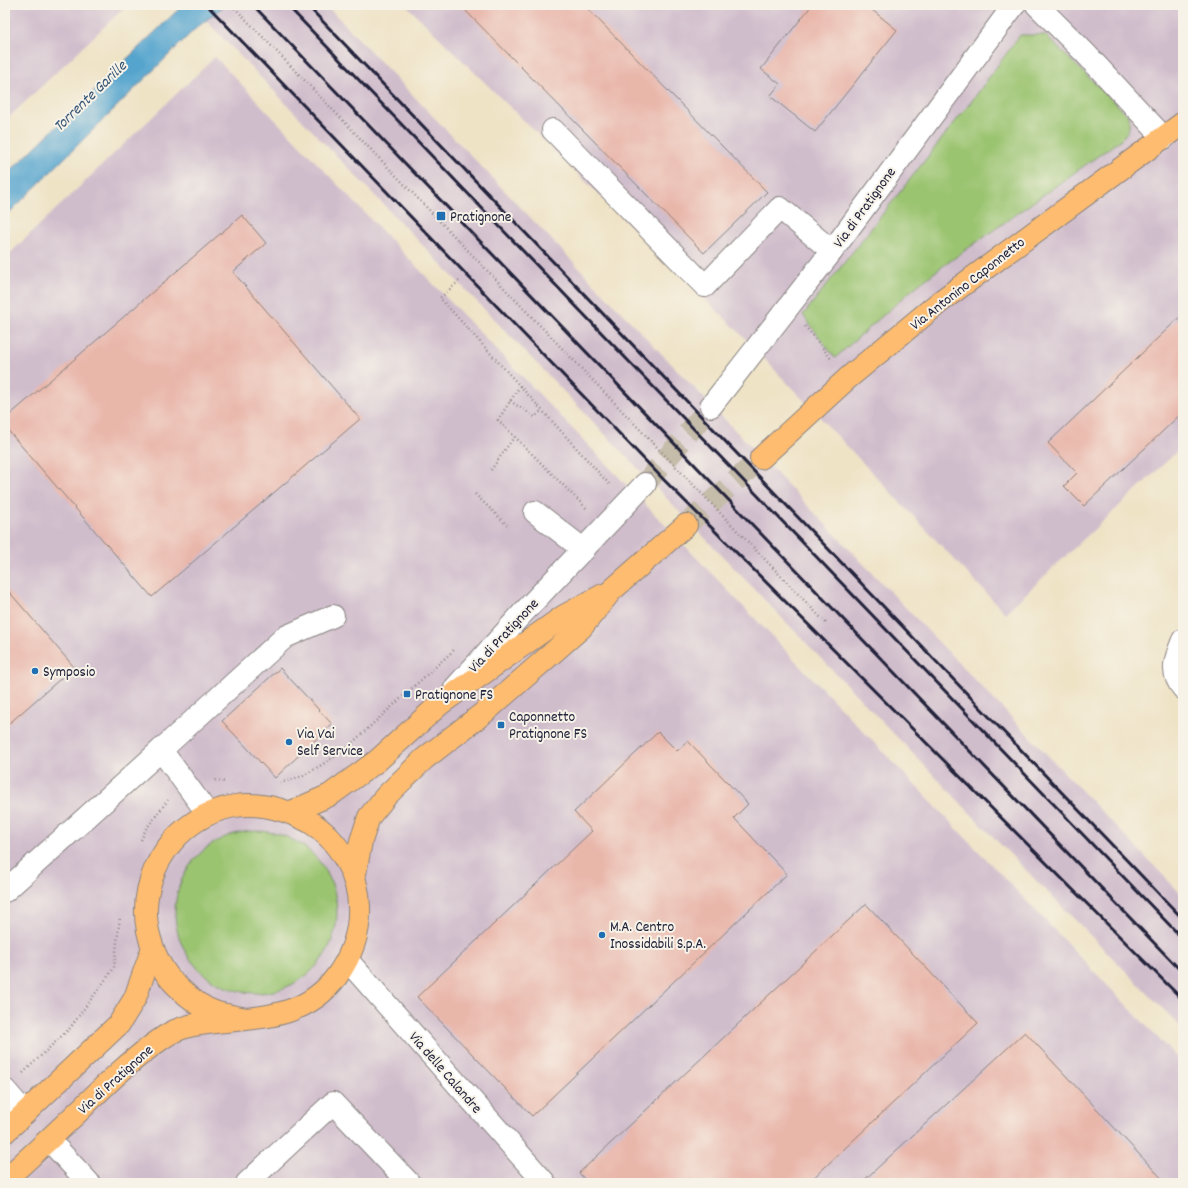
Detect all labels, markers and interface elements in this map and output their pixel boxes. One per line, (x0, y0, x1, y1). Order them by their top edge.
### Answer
water label: Torrente Garille (49, 55, 133, 138)
street label: Via di Pratignone (829, 163, 903, 253)
place label: Pratignone (450, 207, 512, 229)
marker: Pratignone (435, 210, 447, 222)
street label: Via Antonino Caponnetto (906, 232, 1031, 337)
street label: Via di Pratignone (464, 594, 545, 679)
place label: Symposio (43, 662, 96, 684)
marker: Symposio (30, 666, 40, 676)
place label: Pratignone FS (415, 685, 493, 707)
marker: Pratignone FS (402, 689, 412, 699)
place label: Caponnetto Pratignone FS (509, 707, 587, 746)
marker: Caponnetto Pratignone FS (496, 720, 506, 730)
place label: Via Vai Self Service (297, 724, 363, 763)
marker: Via Vai Self Service (284, 737, 294, 747)
place label: M.A. Centro Inossidabili S.p.A. (610, 917, 706, 956)
marker: M.A. Centro Inossidabili S.p.A. (597, 930, 607, 940)
street label: Via delle Calandre (403, 1027, 487, 1119)
street label: Via di Pratignone (74, 1040, 159, 1120)

